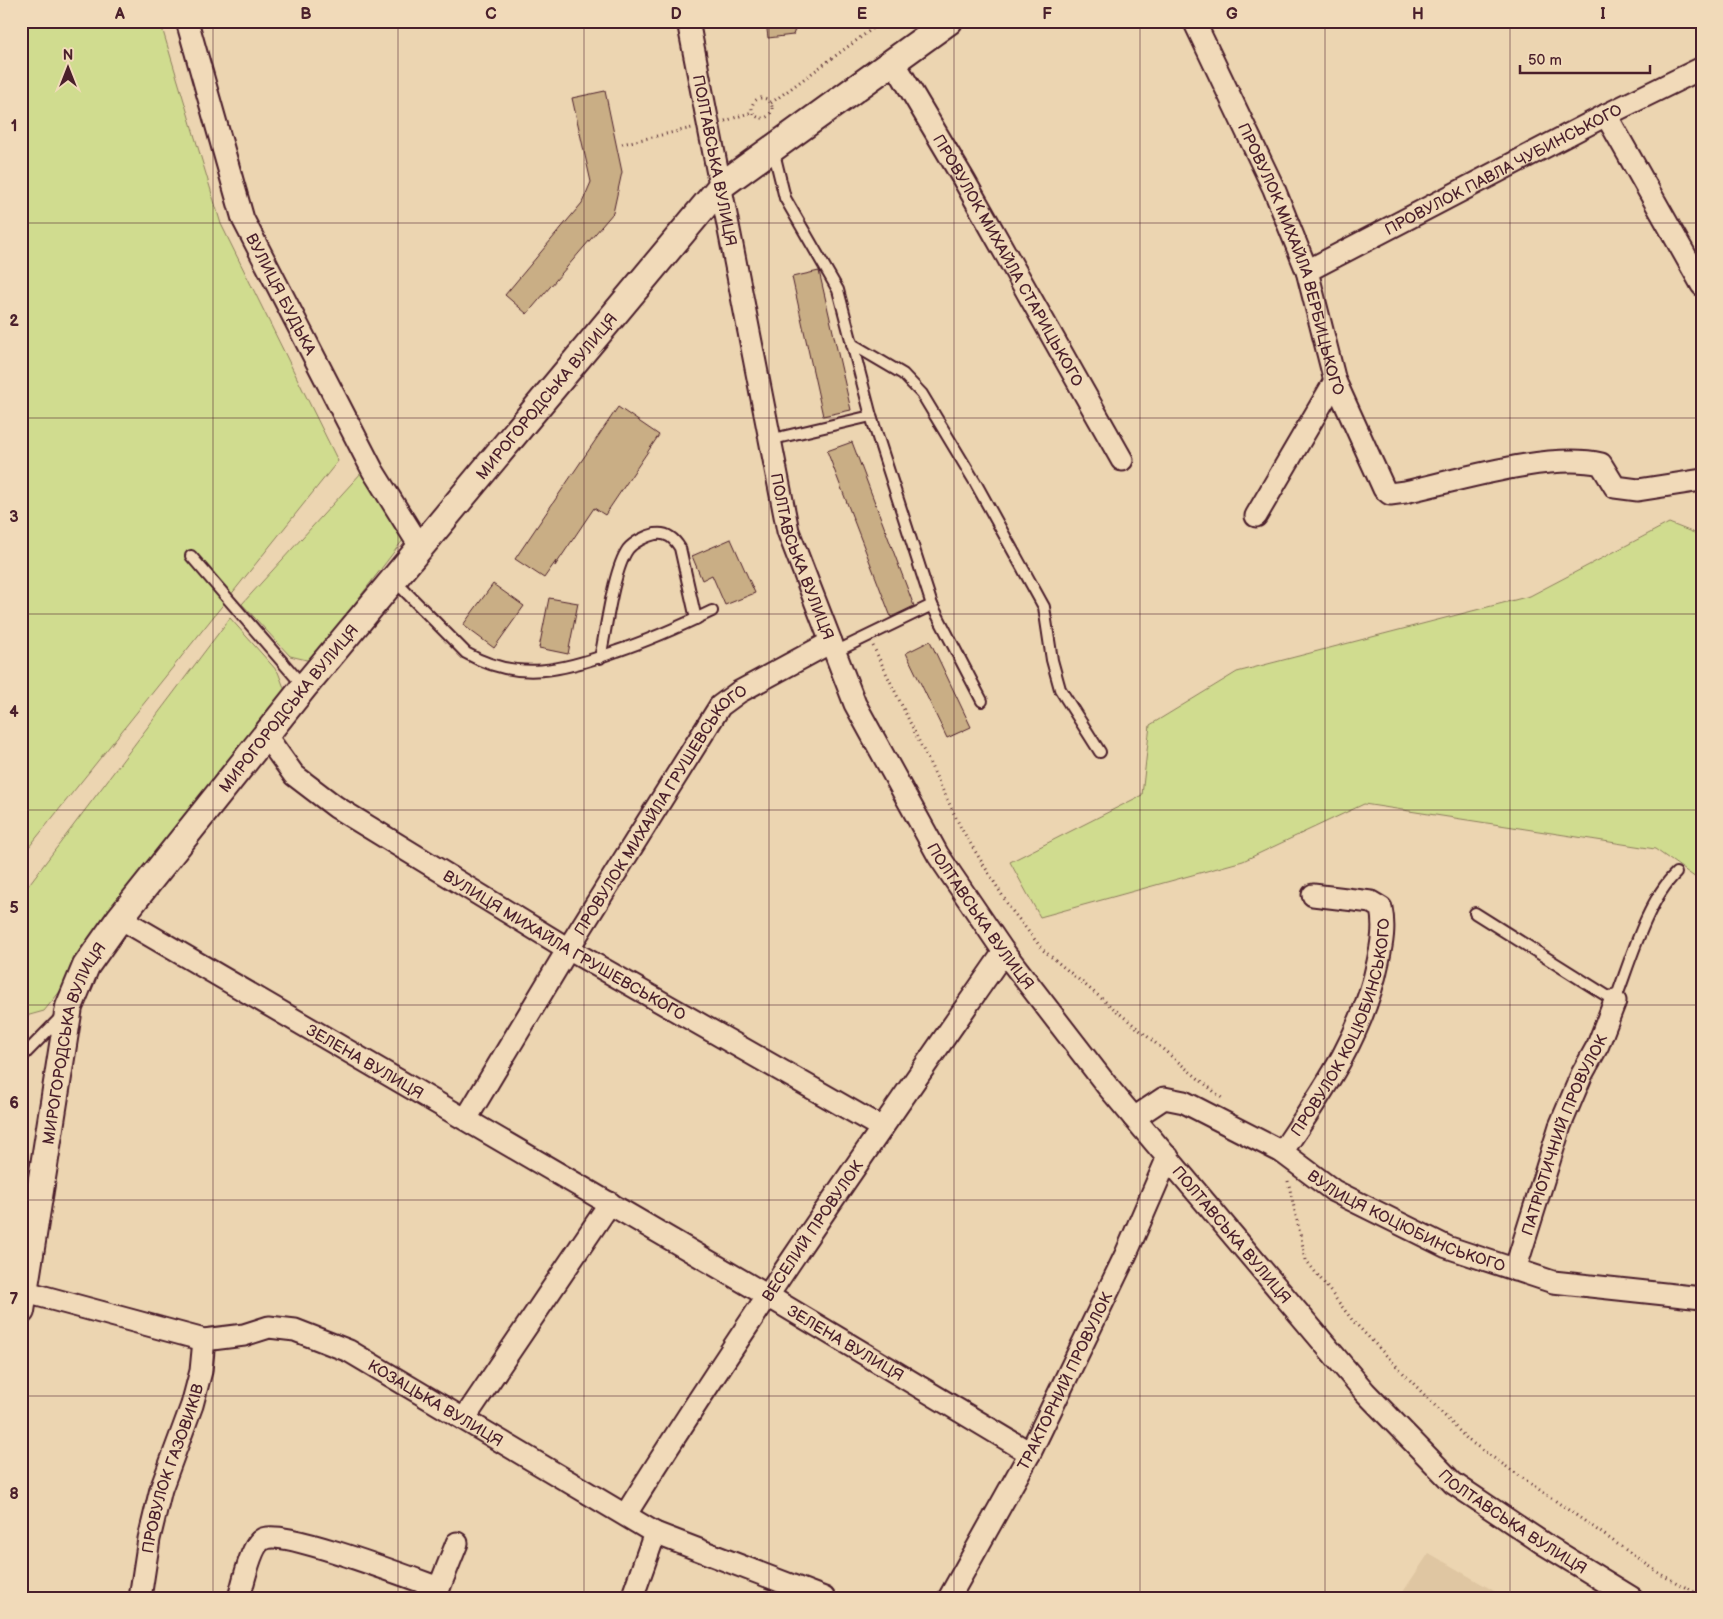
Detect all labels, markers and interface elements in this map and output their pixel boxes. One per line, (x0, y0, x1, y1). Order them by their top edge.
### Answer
text: A (114, 5, 125, 24)
text: B (300, 5, 312, 24)
text: C (485, 5, 497, 24)
text: D (670, 5, 682, 24)
text: E (857, 5, 867, 24)
text: F (1042, 5, 1052, 24)
text: G (1226, 5, 1238, 24)
text: H (1412, 5, 1424, 24)
text: I (1600, 5, 1606, 24)
north arrow (42, 42, 92, 92)
scale bar (1520, 42, 1650, 74)
text: N (63, 47, 73, 64)
text: 50 m (1528, 51, 1562, 70)
street label: ПОЛТАВСЬКА ВУЛИЦЯ (688, 73, 740, 248)
street label: ПРОВУЛОК ПАВЛА ЧУБИНСЬКОГО (1382, 100, 1626, 240)
text: 1 (11, 117, 17, 136)
street label: ПРОВУЛОК МИХАЙЛА ВЕРБИЦЬКОГО (1233, 120, 1348, 399)
street label: ПРОВУЛОК МИХАЙЛА СТАРИЦЬКОГО (928, 131, 1087, 391)
street label: ВУЛИЦЯ БУДЬКА (241, 231, 320, 359)
street label: МИРОГОРОДСЬКА ВУЛИЦЯ (473, 310, 622, 484)
text: 2 (9, 312, 19, 331)
street label: ПОЛТАВСЬКА ВУЛИЦЯ (766, 472, 837, 643)
text: 3 (9, 508, 19, 527)
street label: МИРОГОРОДСЬКА ВУЛИЦЯ (216, 621, 363, 797)
street label: ПРОВУЛОК МИХАЙЛА ГРУШЕВСЬКОГО (571, 681, 751, 939)
text: 4 (9, 703, 19, 722)
street label: ПОЛТАВСЬКА ВУЛИЦЯ (922, 840, 1037, 994)
street label: ВУЛИЦЯ МИХАЙЛА ГРУШЕВСЬКОГО (439, 867, 689, 1026)
text: 5 (9, 899, 19, 918)
street label: ПРОВУЛОК КОЦЮБИНСЬКОГО (1287, 917, 1394, 1140)
street label: МИРОГОРОДСЬКА ВУЛИЦЯ (39, 939, 111, 1146)
street label: ЗЕЛЕНА ВУЛИЦЯ (303, 1021, 427, 1104)
street label: ПАТРІОТИЧНИЙ ПРОВУЛОК (1518, 1032, 1612, 1238)
text: 6 (9, 1094, 19, 1113)
street label: ВЕСЕЛИЙ ПРОВУЛОК (759, 1157, 868, 1305)
street label: ПОЛТАВСЬКА ВУЛИЦЯ (1168, 1163, 1294, 1308)
street label: ВУЛИЦЯ КОЦЮБИНСЬКОГО (1303, 1167, 1508, 1277)
street label: ТРАКТОРНИЙ ПРОВУЛОК (1014, 1289, 1117, 1474)
text: 7 (10, 1290, 19, 1309)
street label: ЗЕЛЕНА ВУЛИЦЯ (783, 1302, 907, 1386)
street label: КОЗАЦЬКА ВУЛИЦЯ (364, 1356, 506, 1451)
street label: ПРОВУЛОК ГАЗОВИКІВ (139, 1382, 208, 1555)
street label: ПОЛТАВСЬКА ВУЛИЦЯ (1434, 1466, 1590, 1579)
text: 8 (9, 1485, 19, 1504)

